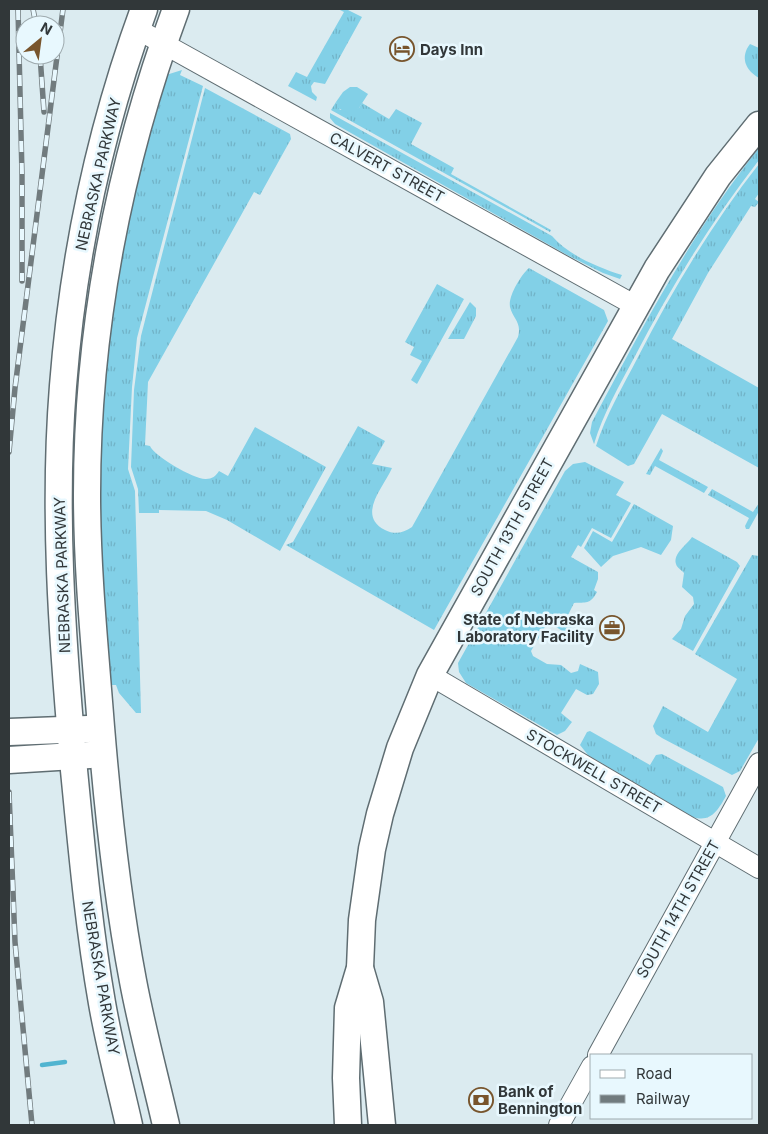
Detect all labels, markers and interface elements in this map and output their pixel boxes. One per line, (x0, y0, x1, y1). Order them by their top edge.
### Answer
north arrow (15, 15, 65, 65)
text: N (38, 18, 55, 38)
hotel icon: Days Inn (389, 36, 415, 62)
place label: Days Inn (420, 40, 483, 59)
street label: NEBRASKA PARKWAY (71, 96, 125, 252)
street label: CALVERT STREET (326, 128, 448, 206)
street label: SOUTH 13TH STREET (466, 455, 558, 599)
street label: NEBRASKA PARKWAY (50, 497, 74, 653)
place label: State of Nebraska Laboratory Facility (457, 610, 594, 646)
office icon: State of Nebraska Laboratory Facility (599, 615, 625, 641)
street label: STOCKWELL STREET (523, 725, 665, 817)
street label: SOUTH 14TH STREET (632, 837, 724, 981)
street label: NEBRASKA PARKWAY (78, 899, 124, 1057)
legend (590, 1054, 753, 1119)
text: Road (636, 1064, 672, 1083)
place label: Bank of Bennington (498, 1082, 582, 1118)
bank icon: Bank of Bennington (468, 1087, 494, 1113)
text: Railway (636, 1089, 691, 1108)

